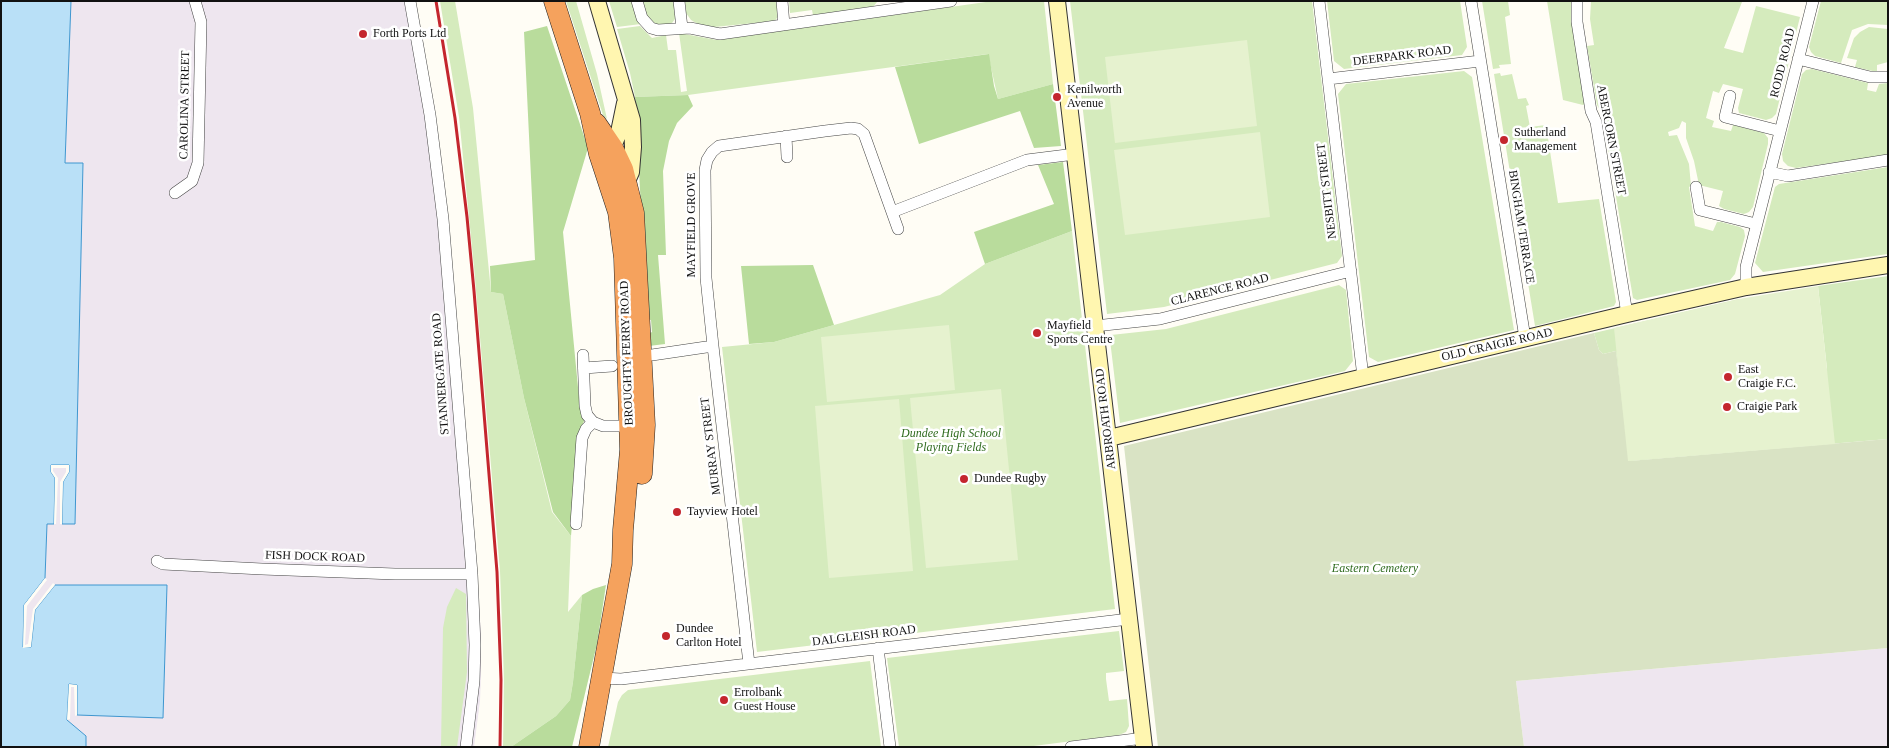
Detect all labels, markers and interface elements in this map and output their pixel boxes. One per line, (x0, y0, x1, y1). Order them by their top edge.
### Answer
place label: Forth Ports Ltd (373, 27, 446, 41)
street label: RODD ROAD (1767, 27, 1799, 99)
marker: Forth Ports Ltd (357, 28, 369, 40)
street label: DEERPARK ROAD (1352, 43, 1452, 69)
street label: CAROLINA STREET (177, 50, 193, 160)
place label: Kenilworth Avenue (1067, 83, 1122, 111)
street label: ABERCORN STREET (1593, 83, 1629, 197)
marker: Kenilworth Avenue (1051, 91, 1063, 103)
place label: Sutherland Management (1514, 126, 1577, 154)
marker: Sutherland Management (1498, 134, 1510, 146)
street label: NESBITT STREET (1314, 142, 1340, 240)
street label: BINGHAM TERRACE (1505, 169, 1537, 285)
street label: MAYFIELD GROVE (685, 172, 699, 278)
street label: CLARENCE ROAD (1170, 271, 1270, 309)
street label: BROUGHTY FERRY ROAD (617, 280, 637, 426)
street label: STANNERGATE ROAD (430, 313, 452, 435)
place label: Mayfield Sports Centre (1047, 319, 1113, 347)
street label: OLD CRAIGIE ROAD (1440, 325, 1554, 365)
marker: Mayfield Sports Centre (1031, 327, 1043, 339)
place label: East Craigie F.C. (1738, 363, 1796, 391)
street label: ARBROATH ROAD (1093, 368, 1119, 470)
marker: East Craigie F.C. (1722, 371, 1734, 383)
street label: MURRAY STREET (698, 396, 724, 496)
place label: Craigie Park (1737, 400, 1797, 414)
marker: Craigie Park (1721, 401, 1733, 413)
park label: Dundee High School Playing Fields (901, 427, 1001, 455)
place label: Dundee Rugby (974, 472, 1046, 486)
marker: Dundee Rugby (958, 473, 970, 485)
place label: Tayview Hotel (687, 505, 758, 519)
marker: Tayview Hotel (671, 506, 683, 518)
street label: FISH DOCK ROAD (265, 548, 365, 566)
park label: Eastern Cemetery (1332, 562, 1418, 576)
place label: Dundee Carlton Hotel (676, 622, 742, 650)
street label: DALGLEISH ROAD (811, 622, 917, 650)
marker: Dundee Carlton Hotel (660, 630, 672, 642)
place label: Errolbank Guest House (734, 686, 796, 714)
marker: Errolbank Guest House (718, 694, 730, 706)

